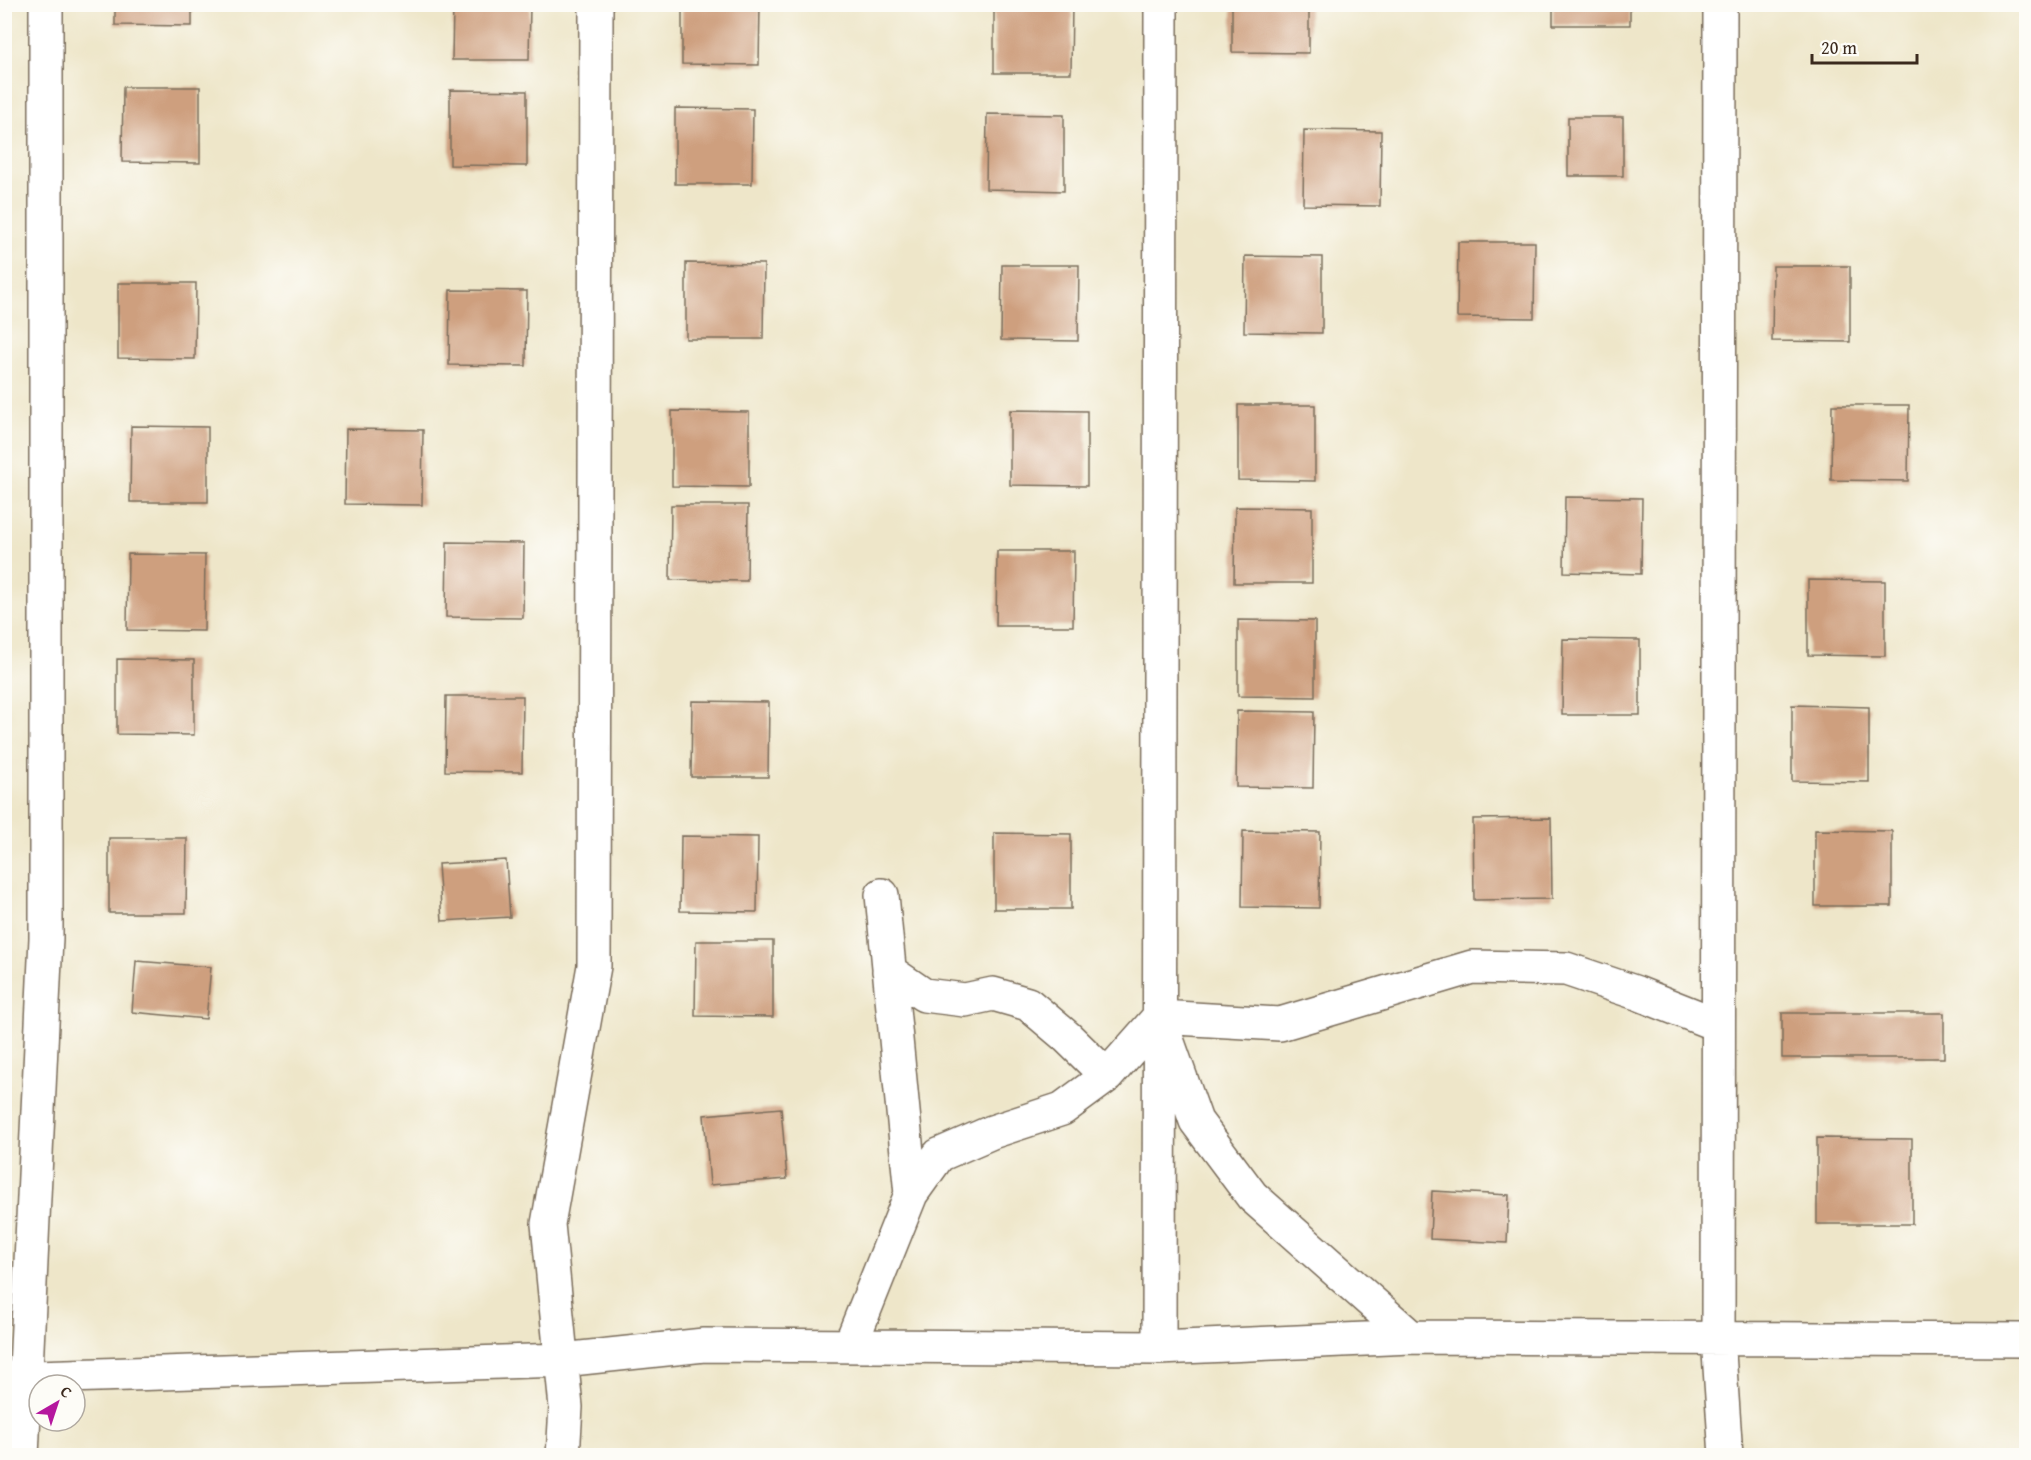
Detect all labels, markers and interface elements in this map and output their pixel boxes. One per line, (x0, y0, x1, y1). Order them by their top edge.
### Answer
scale bar (1812, 27, 1917, 65)
text: 20 m (1821, 34, 1857, 61)
north arrow (27, 1373, 87, 1433)
text: С (55, 1379, 78, 1404)

